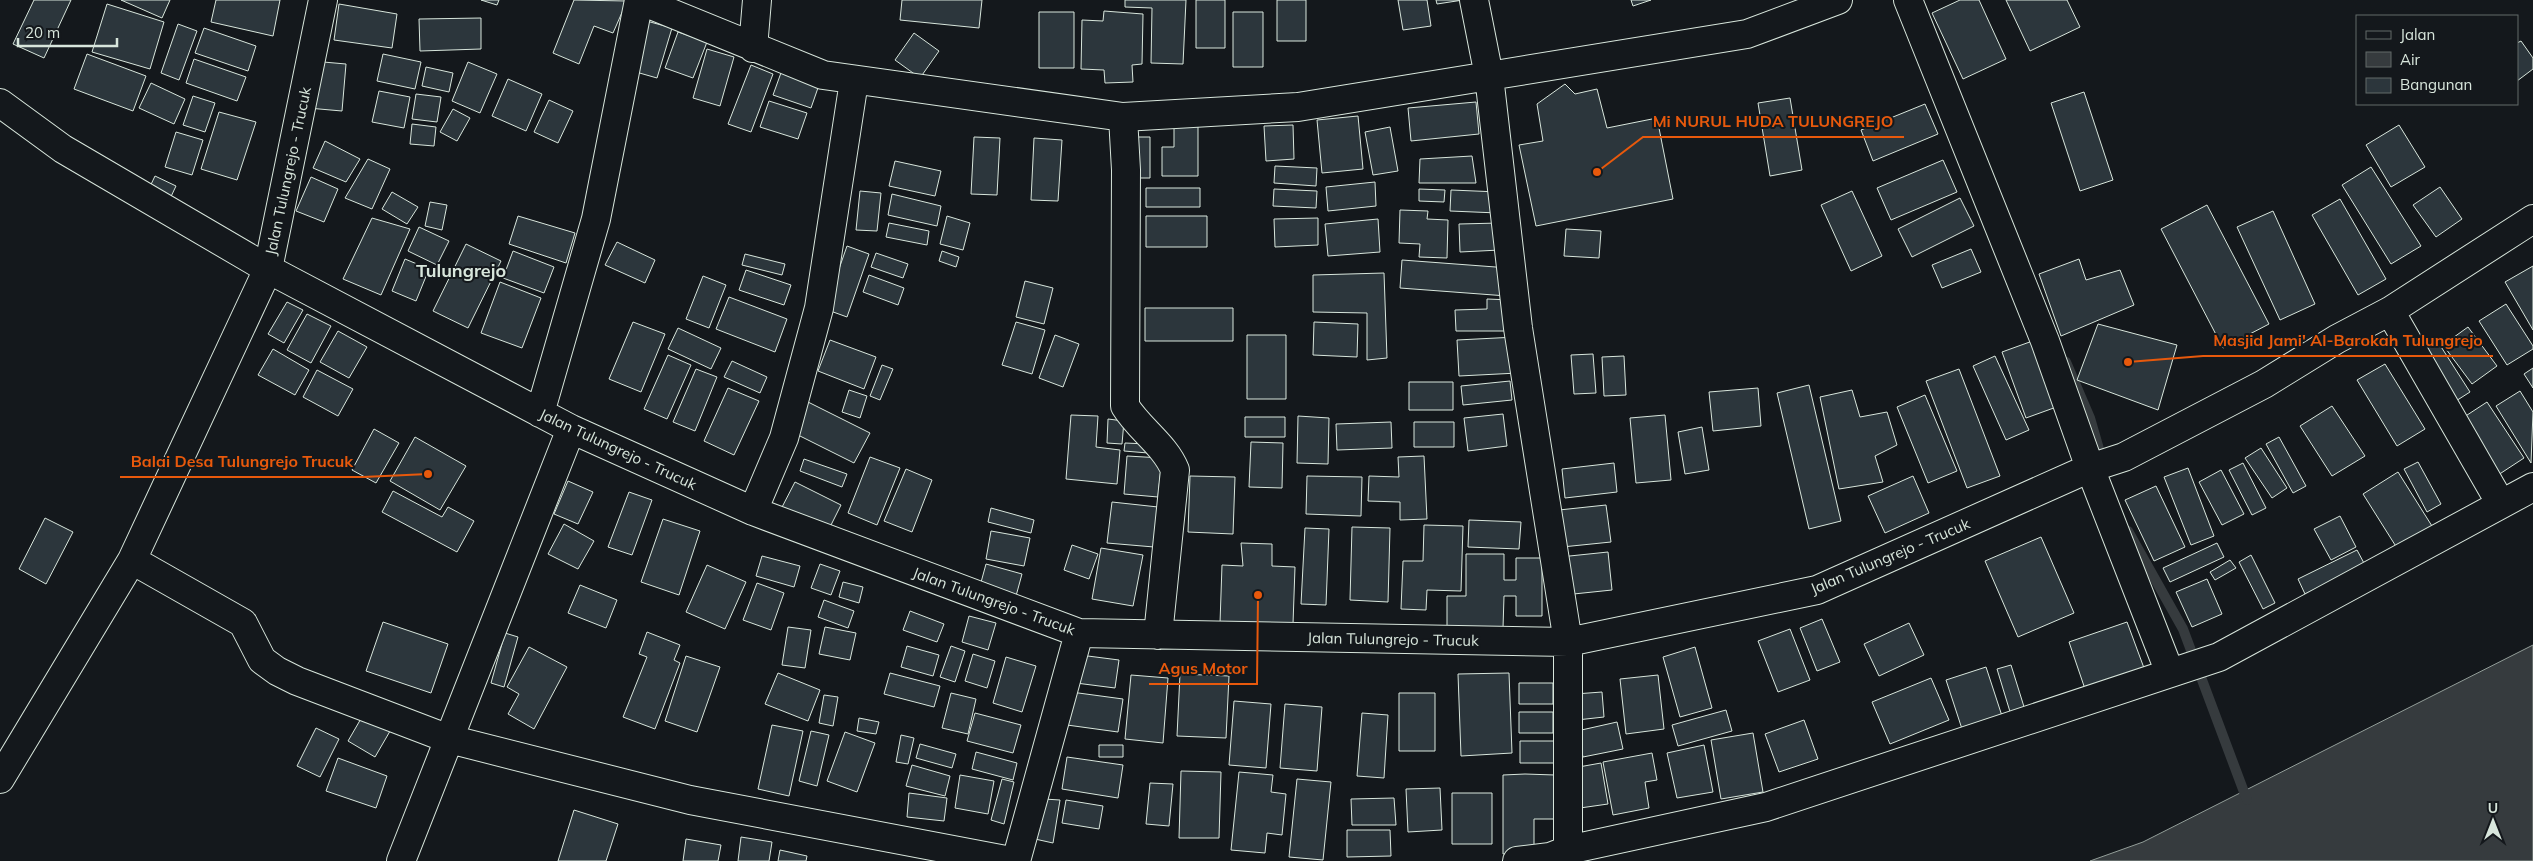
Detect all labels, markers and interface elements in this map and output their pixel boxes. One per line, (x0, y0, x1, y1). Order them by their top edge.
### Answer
scale bar (18, 15, 116, 47)
legend (2356, 15, 2518, 105)
text: 20 m (25, 23, 60, 42)
text: Jalan (2400, 25, 2435, 44)
text: Air (2400, 50, 2421, 69)
text: Bangunan (2400, 75, 2472, 94)
street label: Jalan Tulungrejo - Trucuk (261, 85, 315, 257)
callout: Mi NURUL HUDA TULUNGREJO (1643, 106, 1904, 137)
text: Mi NURUL HUDA TULUNGREJO (1653, 111, 1893, 131)
district label: Tulungrejo (416, 259, 506, 282)
callout: Masjid Jami' Al-Barokah Tulungrejo (2203, 325, 2493, 356)
text: Masjid Jami' Al-Barokah Tulungrejo (2213, 330, 2483, 350)
street label: Jalan Tulungrejo - Trucuk (536, 404, 700, 494)
callout: Balai Desa Tulungrejo Trucuk (120, 446, 363, 477)
text: Balai Desa Tulungrejo Trucuk (131, 451, 354, 471)
street label: Jalan Tulungrejo - Trucuk (1807, 514, 1973, 598)
street label: Jalan Tulungrejo - Trucuk (910, 563, 1078, 639)
street label: Jalan Tulungrejo - Trucuk (1307, 628, 1479, 650)
callout: Agus Motor (1149, 653, 1257, 684)
text: Agus Motor (1159, 658, 1248, 678)
north arrow (2468, 796, 2518, 846)
text: U (2488, 799, 2498, 817)

